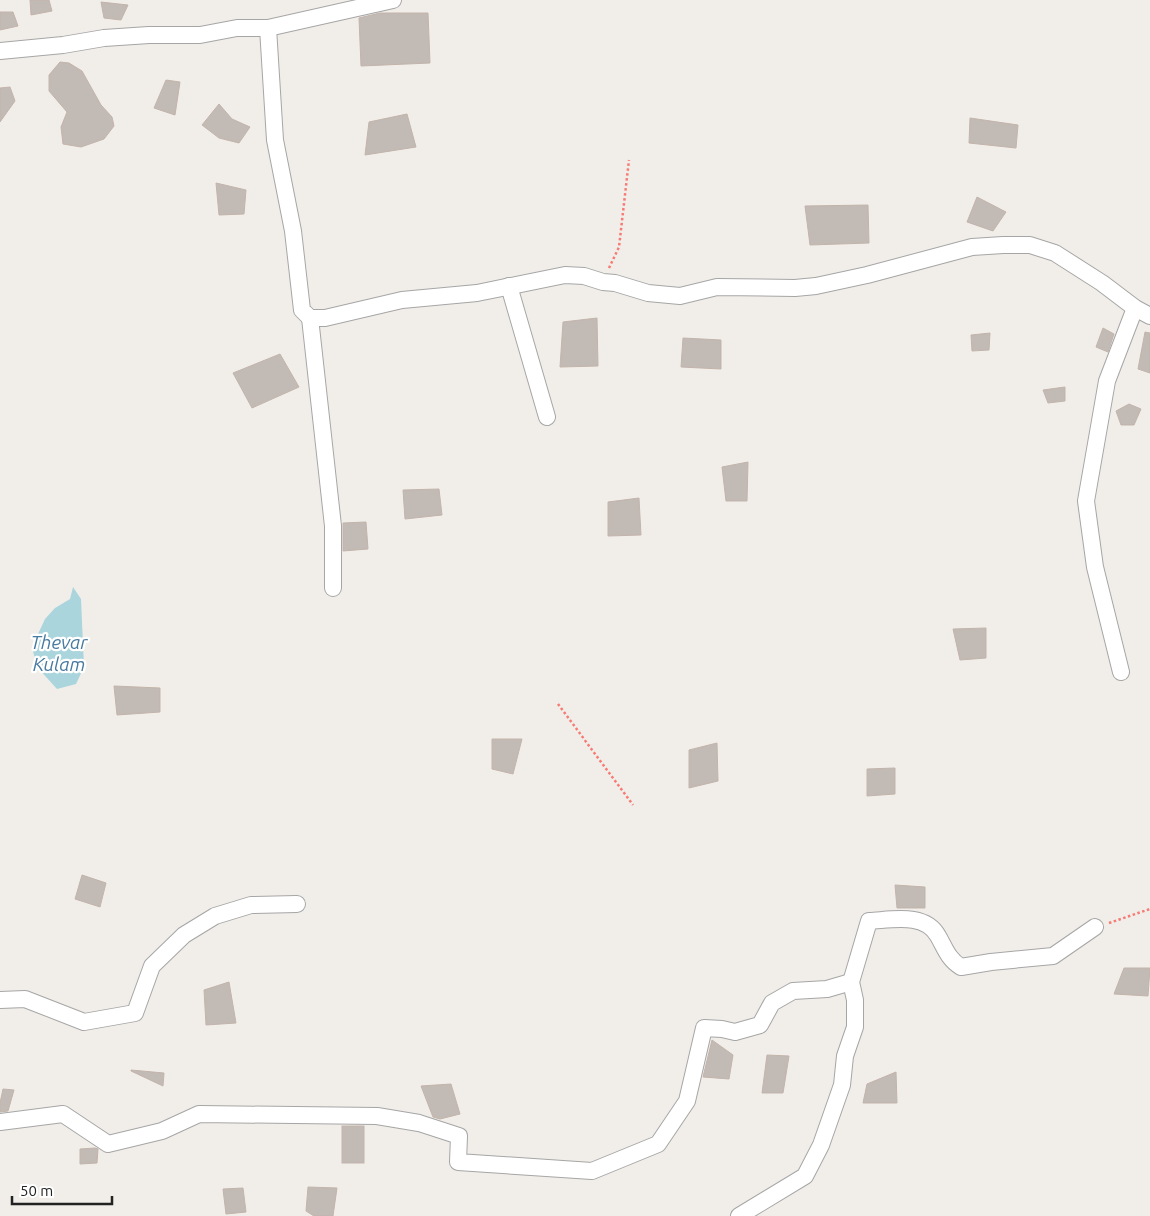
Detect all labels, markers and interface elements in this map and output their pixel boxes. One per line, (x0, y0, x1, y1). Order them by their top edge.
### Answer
water label: Thevar Kulam (30, 631, 88, 675)
scale bar (12, 1174, 112, 1206)
text: 50 m (20, 1182, 53, 1199)

